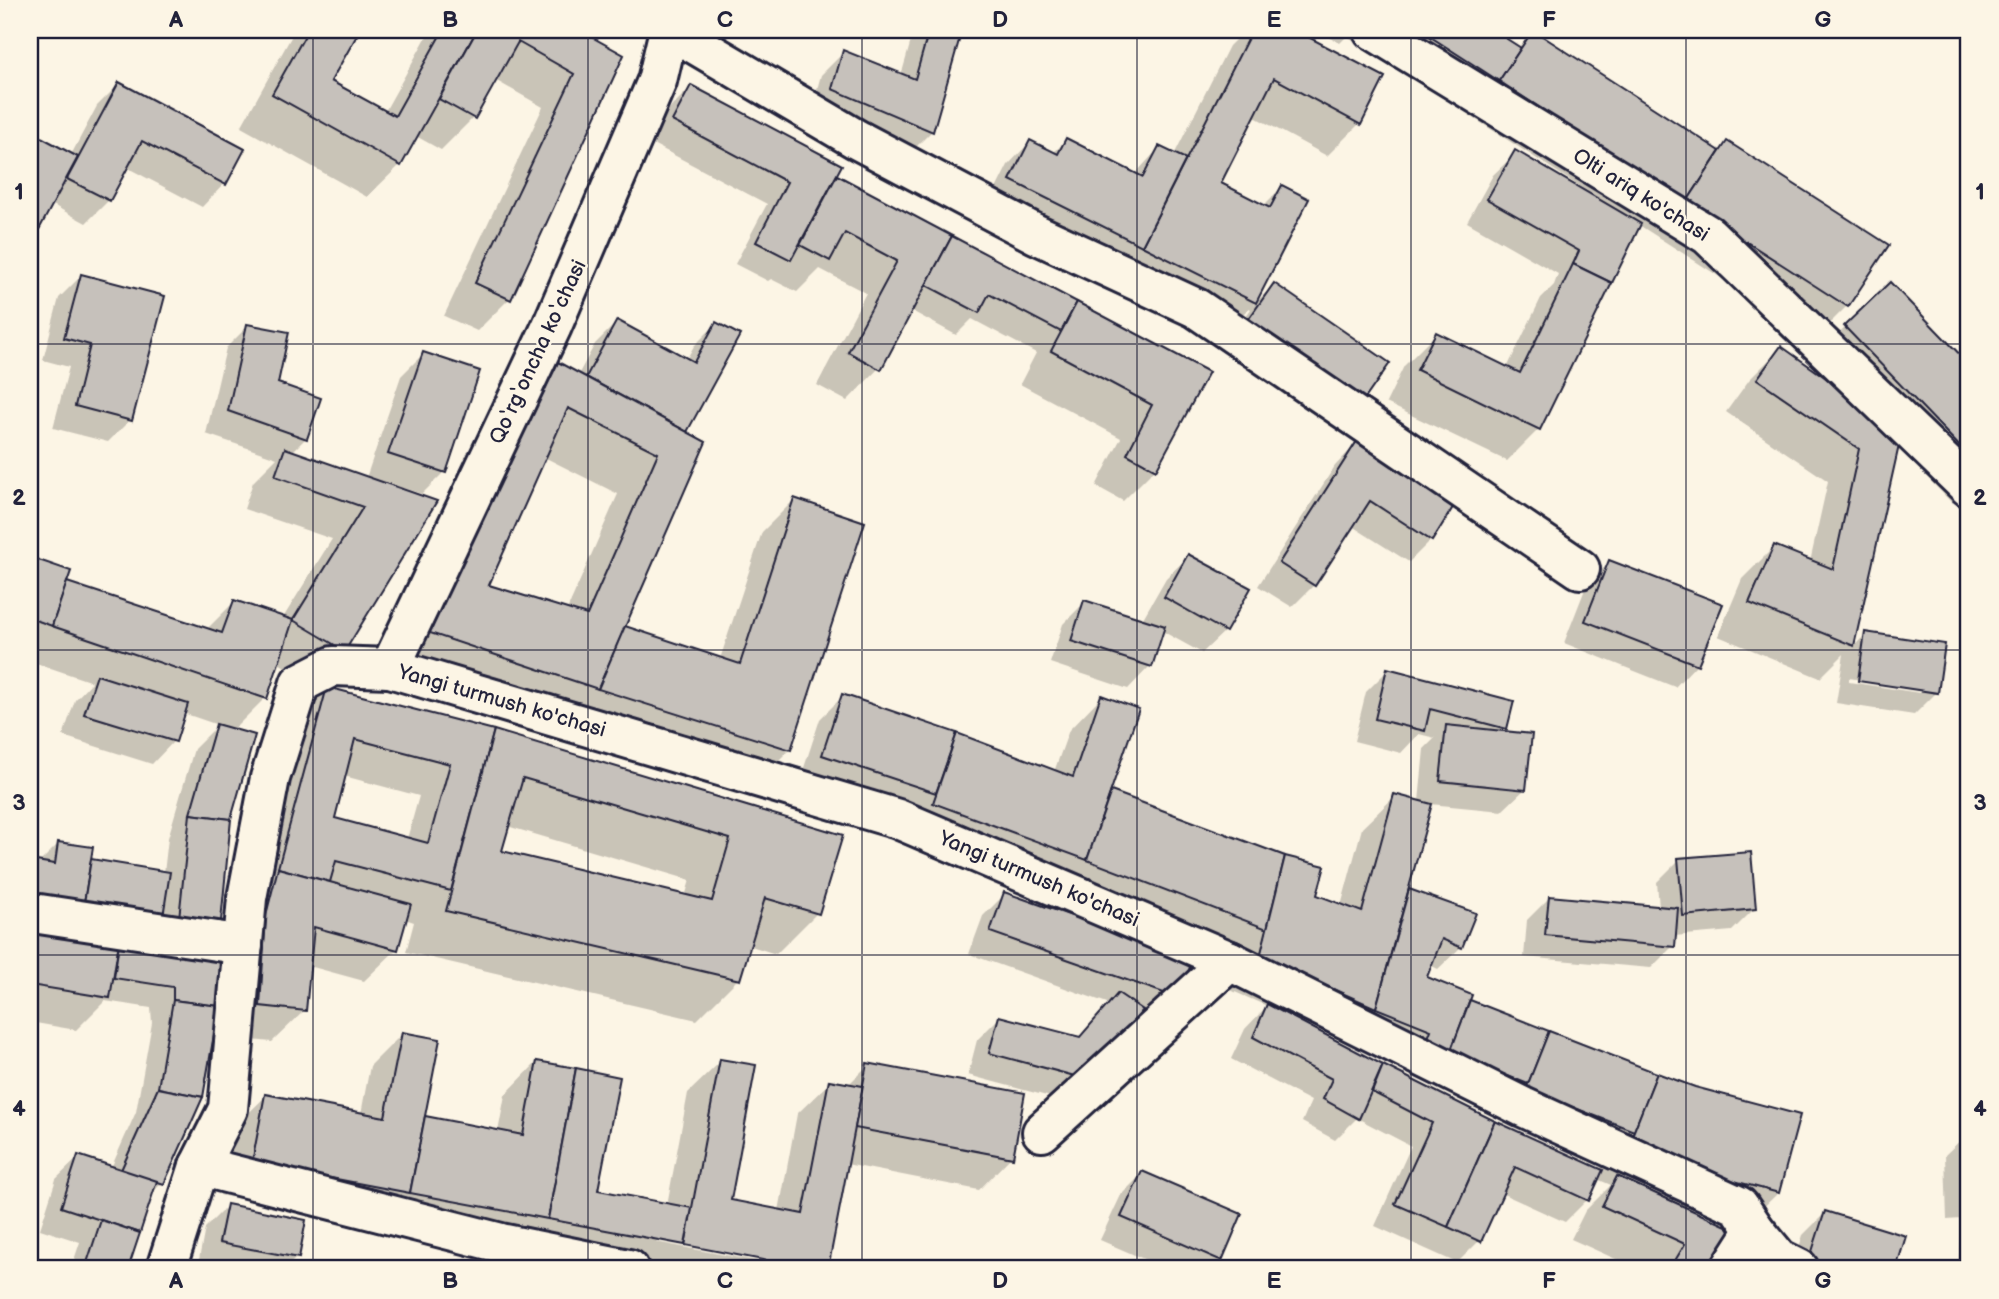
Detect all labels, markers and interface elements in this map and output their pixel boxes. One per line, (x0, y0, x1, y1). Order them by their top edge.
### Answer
text: A (168, 6, 184, 34)
text: B (442, 6, 458, 34)
text: C (717, 6, 733, 34)
text: D (992, 6, 1008, 34)
text: E (1267, 6, 1282, 34)
text: F (1542, 6, 1556, 34)
text: G (1815, 6, 1832, 34)
street label: Olti ariq ko'chasi (1568, 143, 1714, 247)
text: 1 (14, 178, 24, 206)
text: 1 (1975, 178, 1985, 206)
street label: Qo‘rg‘oncha ko‘chasi (484, 256, 592, 448)
text: 2 (12, 484, 26, 512)
text: 2 (1973, 484, 1987, 512)
street label: Yangi turmush ko'chasi (394, 659, 609, 743)
text: 3 (12, 789, 26, 817)
text: 3 (1973, 789, 1987, 817)
street label: Yangi turmush ko'chasi (934, 825, 1143, 933)
text: 4 (12, 1095, 26, 1123)
text: 4 (1973, 1095, 1987, 1123)
text: A (168, 1267, 184, 1295)
text: B (442, 1267, 458, 1295)
text: C (717, 1267, 733, 1295)
text: D (992, 1267, 1008, 1295)
text: E (1267, 1267, 1282, 1295)
text: F (1542, 1267, 1556, 1295)
text: G (1815, 1267, 1832, 1295)

